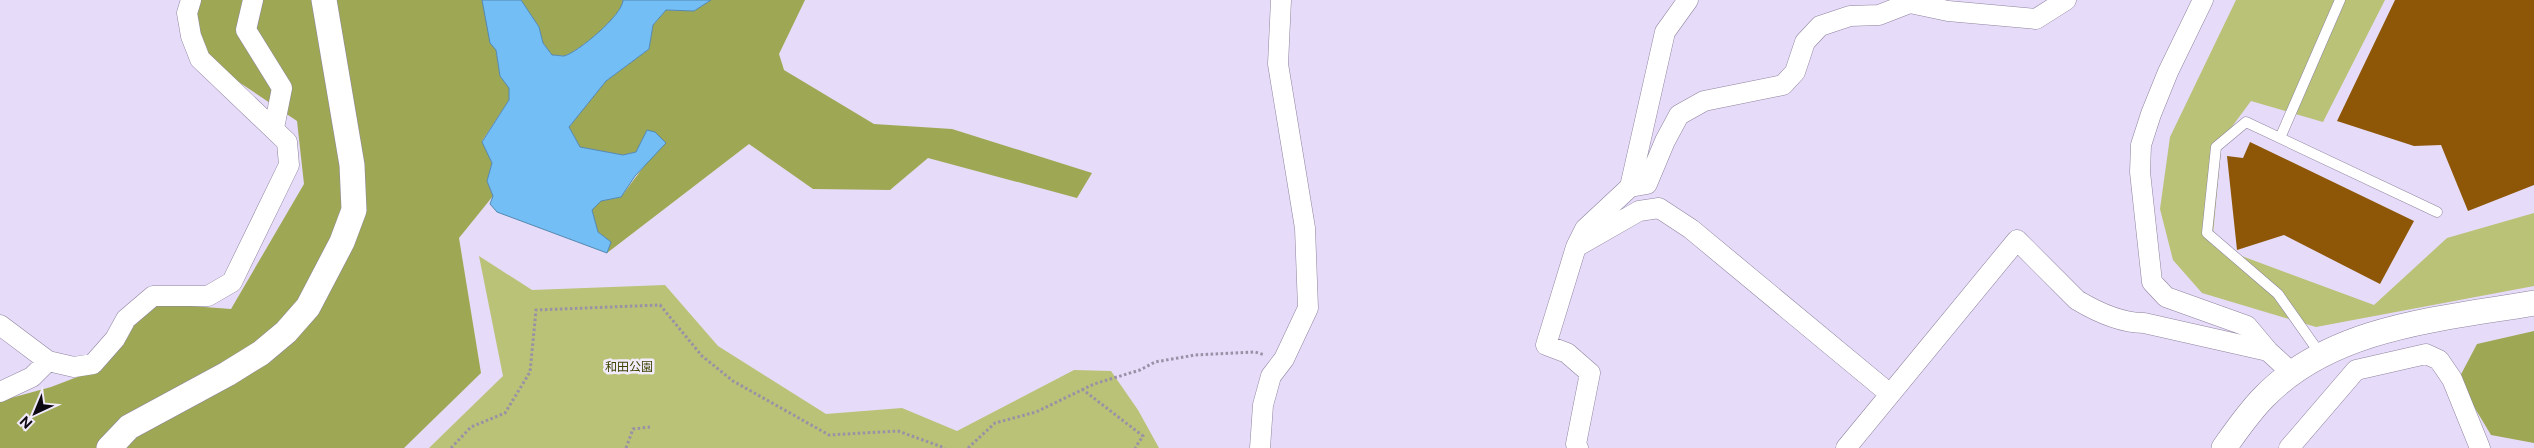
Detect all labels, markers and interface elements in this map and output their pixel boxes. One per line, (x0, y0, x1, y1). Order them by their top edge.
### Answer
park label: 和田公園 (605, 360, 653, 374)
north arrow (10, 388, 60, 438)
text: N (16, 413, 35, 432)

